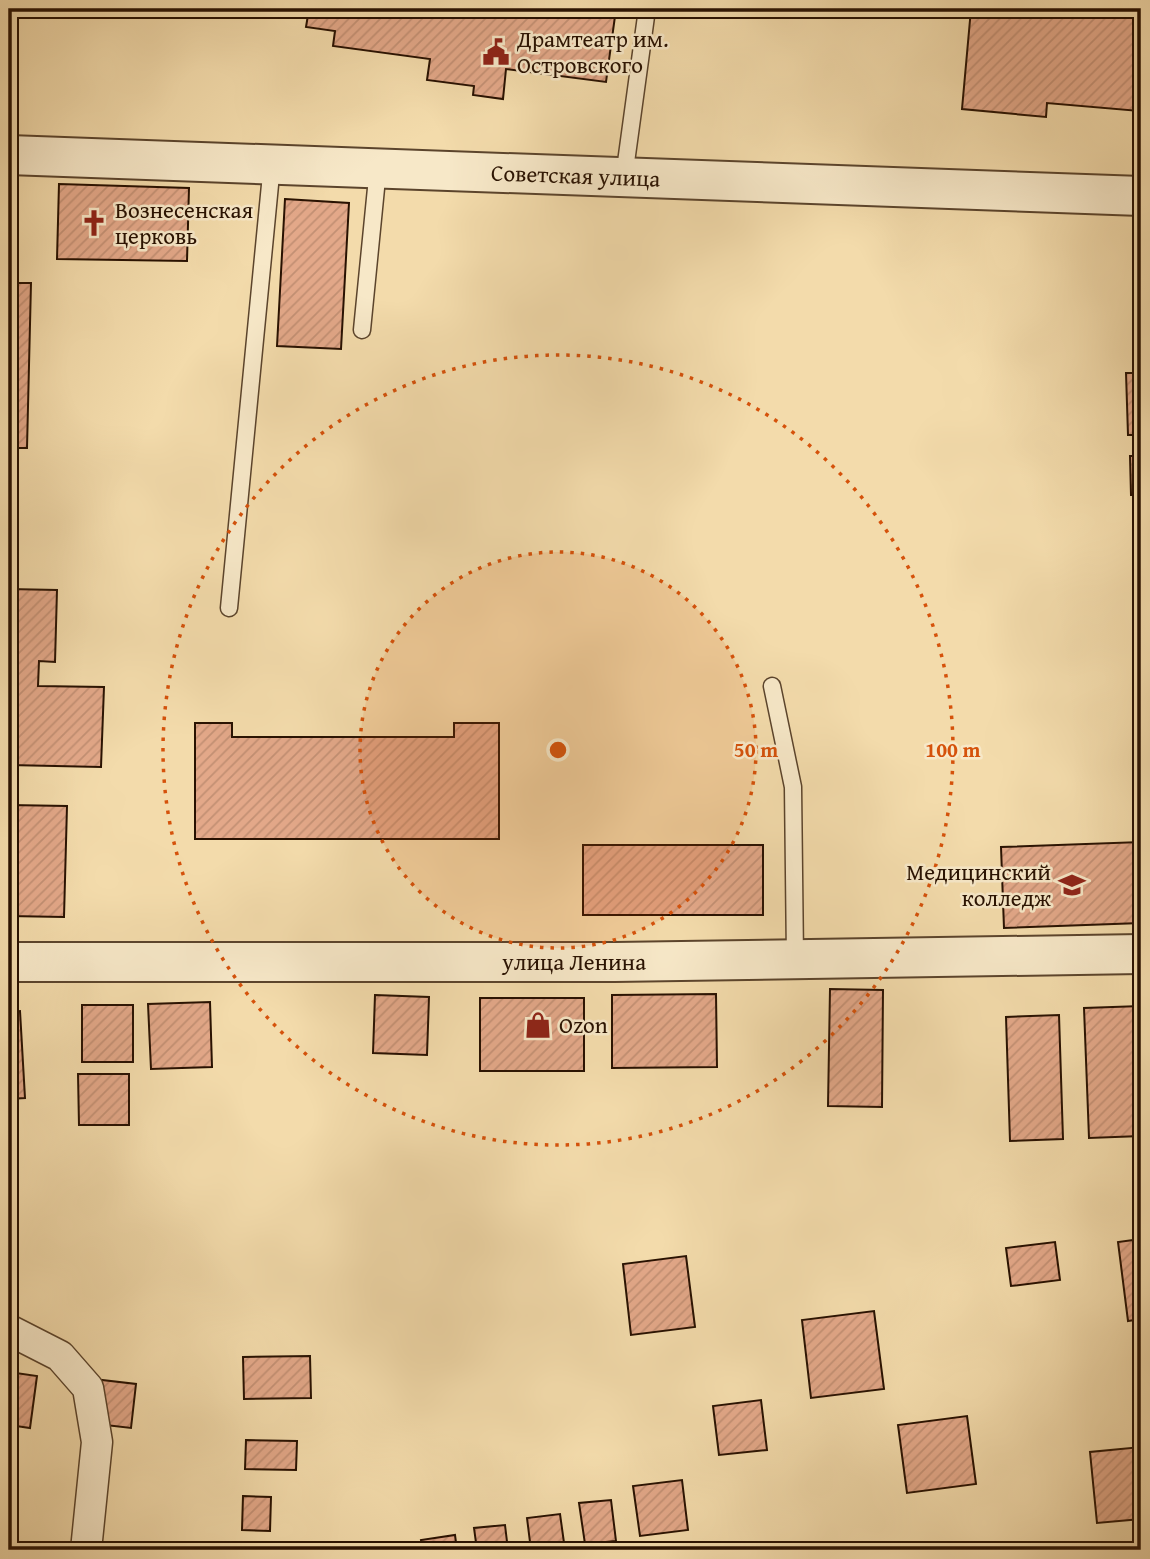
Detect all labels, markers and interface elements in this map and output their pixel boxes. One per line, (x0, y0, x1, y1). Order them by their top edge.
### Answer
place label: Драмтеатр им. Островского (516, 22, 669, 81)
public building icon: Драмтеатр им. Островского (481, 37, 511, 67)
street label: Советская улица (490, 155, 661, 195)
place label: Вознесенская церковь (115, 193, 253, 252)
church icon: Вознесенская церковь (79, 208, 109, 238)
text: 50 m (734, 734, 778, 765)
text: 100 m (925, 734, 981, 765)
centre of rings (546, 738, 570, 762)
place label: Медицинский колледж (906, 855, 1051, 914)
school or university icon: Медицинский колледж (1057, 870, 1087, 900)
street label: улица Ленина (501, 945, 646, 978)
place label: Ozon (559, 1008, 608, 1041)
shop icon: Ozon (523, 1010, 553, 1040)

